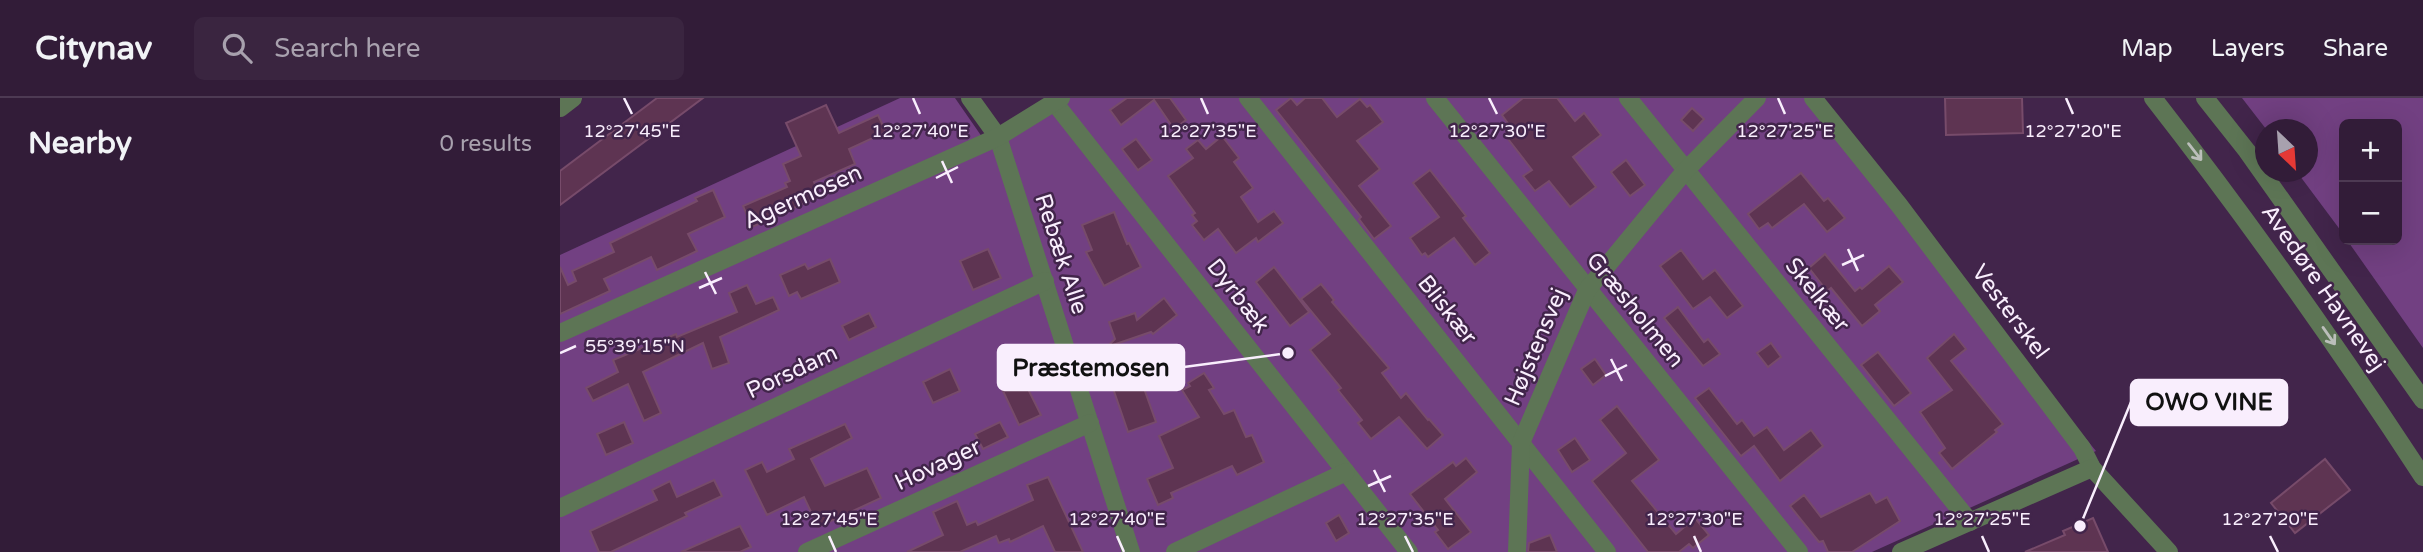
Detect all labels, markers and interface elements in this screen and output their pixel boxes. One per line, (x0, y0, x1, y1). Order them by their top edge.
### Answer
search box (194, 17, 684, 80)
text: Citynav (35, 29, 152, 68)
icon: search (218, 29, 256, 67)
text: Search here (274, 33, 420, 64)
text: Map (2121, 34, 2173, 63)
text: Layers (2211, 34, 2285, 63)
text: Share (2323, 34, 2388, 63)
north arrow (2255, 119, 2318, 182)
map controls (2339, 119, 2402, 245)
button: + (2339, 119, 2402, 182)
text: 12°27'45"E (583, 120, 681, 142)
text: 12°27'40"E (871, 120, 969, 142)
text: 12°27'35"E (1159, 120, 1257, 142)
text: 12°27'30"E (1448, 120, 1546, 142)
text: 12°27'25"E (1736, 120, 1834, 142)
text: 12°27'20"E (2024, 120, 2122, 142)
text: Nearby (28, 125, 132, 162)
text: 0 results (439, 130, 532, 158)
one-way arrow (2187, 142, 2202, 160)
street label: Agermosen (740, 159, 866, 235)
button: − (2339, 182, 2402, 245)
street label: Rebæk Alle (1028, 190, 1094, 318)
street label: Avedøre Havnevej (2255, 199, 2391, 377)
street label: Græsholmen (1580, 247, 1690, 373)
street label: Skelkær (1779, 252, 1855, 338)
street label: Dyrbæk (1200, 253, 1276, 339)
street label: Vesterskel (1965, 259, 2055, 365)
street label: Bliskær (1411, 270, 1483, 350)
street label: Højstensvej (1499, 284, 1573, 410)
one-way arrow (2322, 326, 2336, 345)
text: 55°39'15"N (585, 335, 685, 357)
street label: Porsdam (742, 339, 842, 405)
callout: Præstemosen (998, 345, 1184, 390)
text: Præstemosen (1012, 354, 1170, 383)
callout: OWO VINE (2131, 380, 2287, 425)
text: OWO VINE (2145, 388, 2273, 417)
street label: Hovager (890, 433, 986, 497)
text: 12°27'45"E (780, 508, 878, 530)
text: 12°27'40"E (1068, 508, 1166, 530)
text: 12°27'35"E (1356, 508, 1454, 530)
text: 12°27'30"E (1645, 508, 1743, 530)
text: 12°27'25"E (1933, 508, 2031, 530)
text: 12°27'20"E (2221, 508, 2319, 530)

